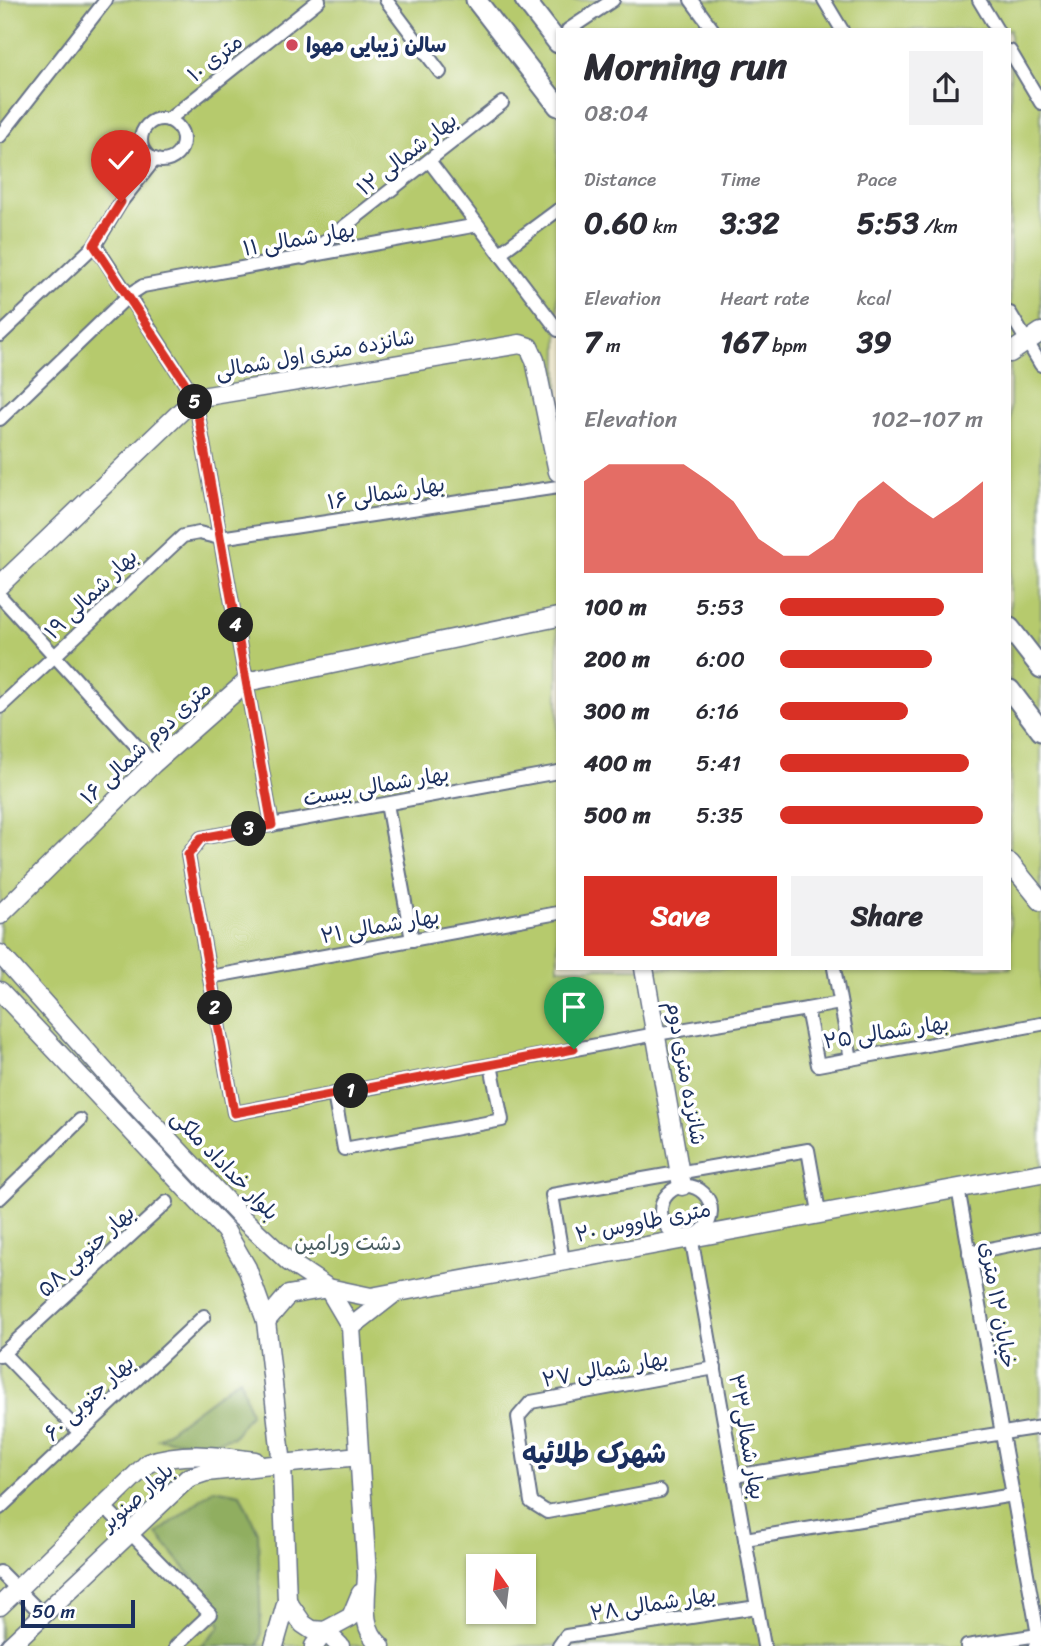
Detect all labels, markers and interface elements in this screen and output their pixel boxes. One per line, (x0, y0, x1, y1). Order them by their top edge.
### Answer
street label: ۱۰ متری (178, 24, 252, 92)
place label: سالن زیبایی مهوا (306, 26, 446, 64)
text: Morning run (584, 33, 787, 100)
marker: سالن زیبایی مهوا (284, 37, 300, 53)
button: share (909, 51, 983, 125)
text: 08:04 (584, 93, 648, 134)
street label: بهار شمالی ۱۲ (348, 102, 466, 206)
pin (91, 130, 151, 202)
icon: check (102, 141, 140, 179)
text: Distance (584, 163, 656, 196)
text: Time (720, 163, 761, 196)
text: Pace (857, 163, 897, 196)
text: 0.60 (584, 196, 648, 250)
text: 3:32 (720, 196, 780, 250)
text: 5:53 (857, 196, 919, 250)
street label: بهار شمالی ۱۱ (240, 210, 358, 268)
text: km (648, 210, 678, 243)
text: /km (919, 210, 958, 243)
text: Elevation (584, 282, 661, 315)
text: Heart rate (720, 282, 810, 315)
text: kcal (857, 282, 891, 315)
text: 7 (584, 315, 601, 369)
text: 167 (720, 315, 767, 369)
text: 39 (857, 315, 892, 369)
street label: شانزده متری اول شمالی (212, 318, 418, 390)
text: m (601, 329, 621, 362)
text: bpm (767, 329, 807, 362)
pin: 5 (178, 384, 212, 420)
text: 5 (189, 385, 200, 418)
text: Elevation (584, 399, 677, 440)
text: 102–107 m (871, 399, 983, 440)
street label: بهار شمالی ۱۶ (324, 465, 448, 521)
street label: بهار شمالی ۱۹ (35, 539, 147, 649)
text: 100 m (584, 587, 647, 628)
text: 5:53 (696, 587, 744, 628)
pin: 4 (218, 608, 254, 642)
text: 4 (230, 608, 241, 641)
text: 200 m (584, 639, 650, 680)
text: 6:00 (696, 639, 745, 680)
street label: ۱۶ متری دوم شمالی (71, 671, 221, 815)
text: 300 m (584, 691, 649, 732)
text: 6:16 (696, 691, 739, 732)
text: 400 m (584, 743, 651, 784)
text: 5:41 (696, 743, 741, 784)
street label: بهار شمالی بیست (300, 754, 452, 818)
text: 500 m (584, 795, 651, 836)
text: 5:35 (696, 795, 744, 836)
pin: 3 (232, 812, 266, 846)
text: 3 (243, 812, 254, 845)
button: Save (584, 876, 777, 956)
button: Share (791, 876, 983, 956)
street label: بهار شمالی ۲۱ (318, 897, 442, 955)
pin (544, 977, 604, 1049)
icon: arrive (555, 988, 593, 1026)
pin: 2 (198, 990, 232, 1026)
text: 2 (209, 991, 220, 1024)
street label: شانزده متری دوم (655, 998, 717, 1148)
street label: بهار شمالی ۲۵ (820, 1003, 952, 1061)
pin: 1 (334, 1074, 368, 1108)
text: 1 (346, 1074, 355, 1107)
street label: بلوار خداداد ملکی (161, 1100, 289, 1230)
street label: ۲۰ متری طاووس (572, 1190, 714, 1254)
street label: بهار حنوبی ۵۸ (28, 1195, 144, 1307)
park label: دشت ورامین (294, 1224, 402, 1262)
street label: خیابان ۱۲ متری (968, 1239, 1028, 1371)
street label: بهار شمالی ۲۷ (539, 1339, 671, 1399)
street label: بهار جنوبی ۶۰ (34, 1345, 144, 1451)
street label: بهار شمالی۳۳ (717, 1371, 777, 1503)
district label: شهرک طلائیه (522, 1429, 666, 1478)
street label: بلوار صنوبر (90, 1453, 183, 1542)
north arrow (466, 1554, 536, 1624)
map controls (466, 1554, 536, 1624)
street label: بهار شمالی ۲۸ (587, 1575, 719, 1633)
text: 50 m (32, 1595, 75, 1628)
scale bar (21, 1597, 135, 1629)

